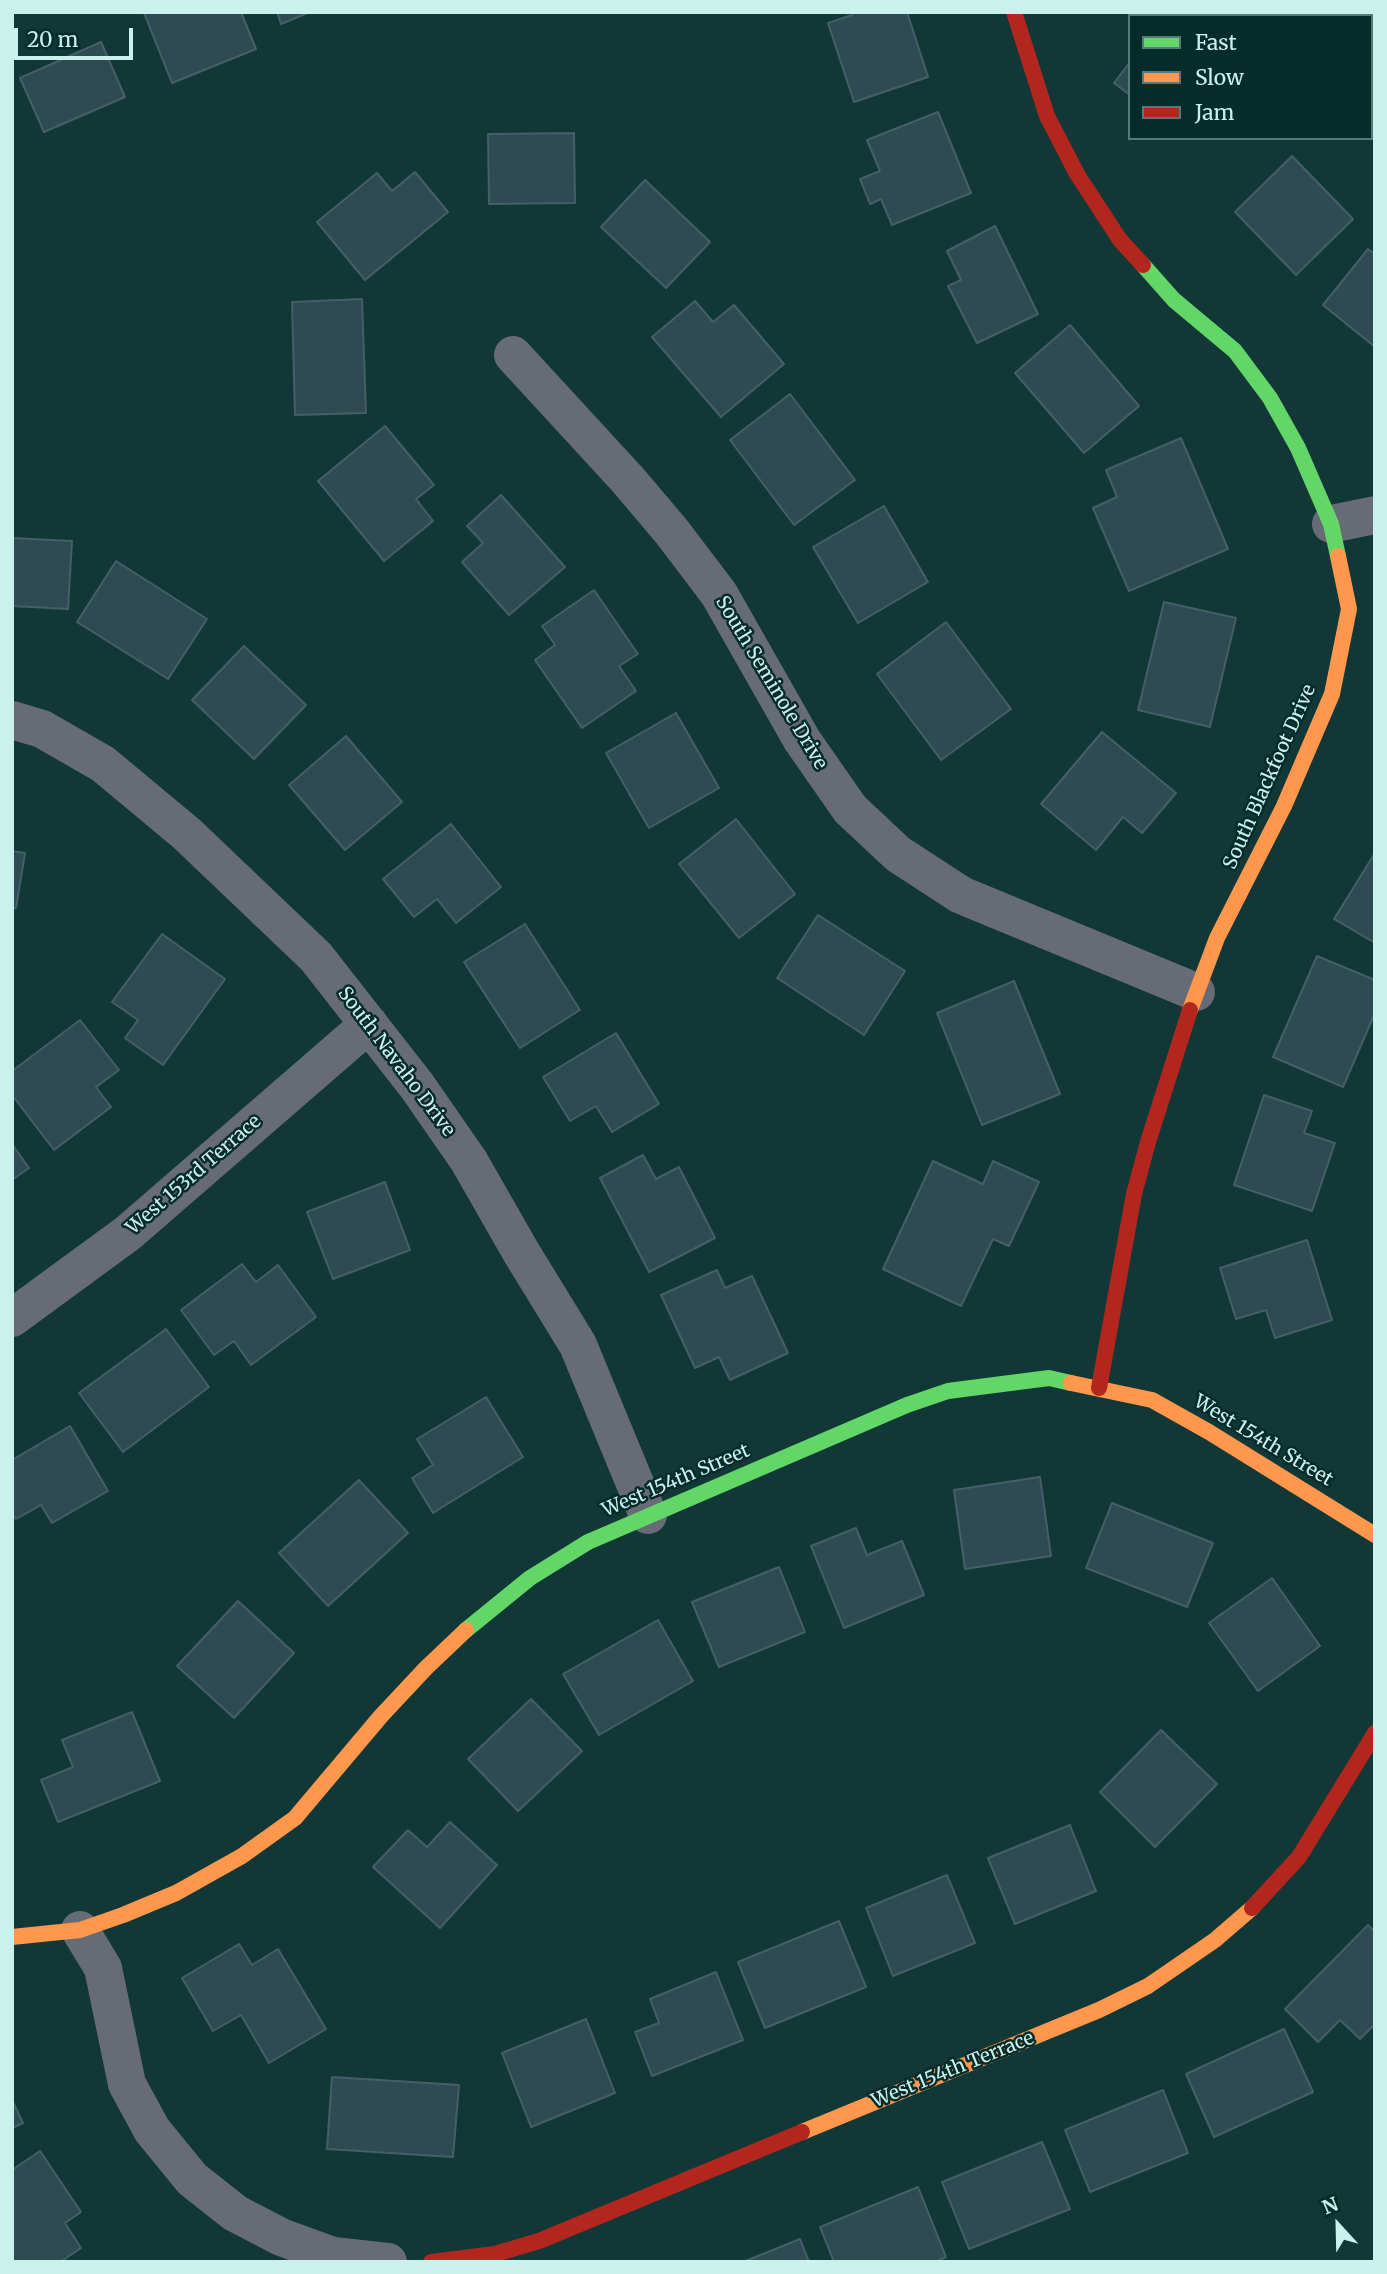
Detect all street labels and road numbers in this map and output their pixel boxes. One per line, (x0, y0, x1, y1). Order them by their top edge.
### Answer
street label: South Seminole Drive (710, 592, 832, 774)
street label: South Blackfoot Drive (1219, 681, 1321, 873)
street label: South Navaho Drive (332, 983, 460, 1141)
street label: West 153rd Terrace (122, 1110, 266, 1240)
street label: West 154th Street (1189, 1390, 1337, 1492)
street label: West 154th Street (599, 1440, 753, 1522)
street label: West 154th Terrace (869, 2027, 1037, 2113)

